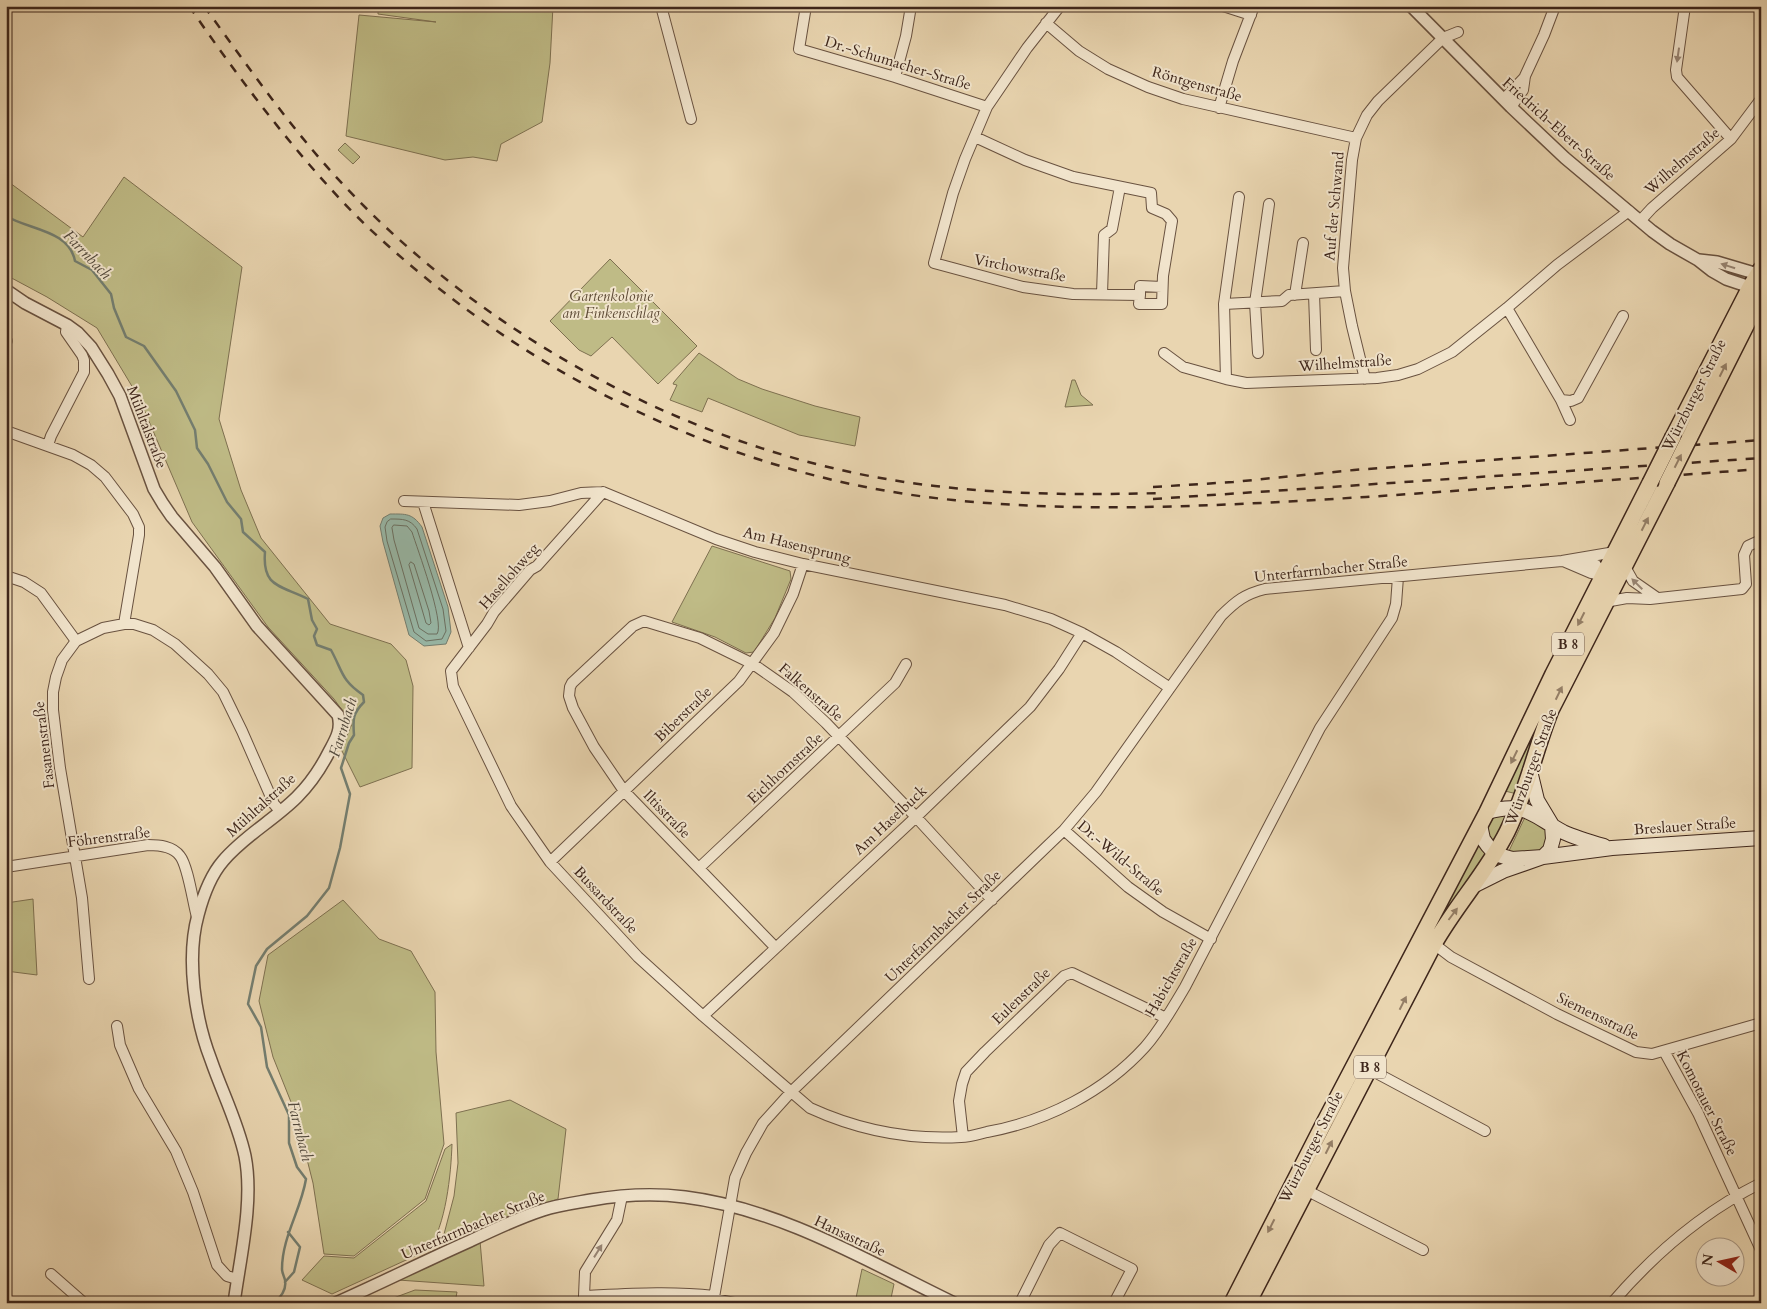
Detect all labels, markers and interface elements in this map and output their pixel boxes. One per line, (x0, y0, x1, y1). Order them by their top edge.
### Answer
street label: Dr.-Schumacher-Straße (822, 31, 974, 95)
one-way arrow (1674, 47, 1682, 63)
street label: Röntgenstraße (1150, 62, 1245, 106)
street label: Friedrich-Ebert-Straße (1498, 73, 1620, 185)
street label: Wilhelmstraße (1639, 123, 1724, 200)
street label: Auf der Schwand (1319, 151, 1349, 261)
water label: Farrnbach (58, 225, 117, 285)
street label: Virchowstraße (972, 249, 1068, 287)
one-way arrow (1720, 262, 1735, 270)
park label: Gartenkolonie am Finkenschlag (562, 286, 660, 323)
street label: Würzburger Straße (1657, 335, 1731, 455)
street label: Wilhelmstraße (1297, 350, 1393, 376)
one-way arrow (1720, 363, 1728, 377)
street label: Mühltalstraße (122, 383, 172, 471)
one-way arrow (1674, 454, 1682, 468)
one-way arrow (1641, 517, 1650, 530)
street label: Am Hasensprung (741, 522, 854, 568)
street label: Hasellohweg (475, 538, 544, 614)
street label: Unterfarrnbacher Straße (1253, 551, 1409, 587)
one-way arrow (1632, 578, 1644, 590)
one-way arrow (1577, 612, 1585, 626)
road number: B 8 (1552, 633, 1584, 656)
street label: Falkenstraße (774, 658, 848, 726)
street label: Biberstraße (650, 682, 716, 746)
one-way arrow (1556, 686, 1564, 700)
water label: Farrnbach (324, 695, 363, 760)
street label: Fasanenstraße (29, 700, 59, 790)
street label: Würzburger Straße (1500, 705, 1562, 829)
street label: Eichhornstraße (743, 728, 827, 808)
one-way arrow (1510, 750, 1518, 764)
street label: Mühltalstraße (222, 768, 300, 842)
street label: Am Haselbuck (849, 781, 931, 859)
street label: Iltisstraße (639, 785, 695, 843)
street label: Breslauer Straße (1633, 812, 1737, 840)
street label: Dr.-Wild-Straße (1073, 816, 1169, 900)
street label: Föhrenstraße (67, 822, 152, 852)
street label: Bussardstraße (569, 862, 643, 938)
street label: Unterfarrnbacher Straße (881, 865, 1006, 987)
one-way arrow (1448, 908, 1459, 921)
street label: Habichtstraße (1140, 933, 1202, 1020)
street label: Eulenstraße (987, 963, 1055, 1029)
street label: Siemensstraße (1554, 987, 1643, 1045)
one-way arrow (1399, 995, 1407, 1010)
street label: Komotauer Straße (1672, 1047, 1742, 1159)
road number: B 8 (1354, 1056, 1386, 1078)
street label: Würzburger Straße (1274, 1087, 1348, 1207)
water label: Farrnbach (282, 1099, 318, 1164)
one-way arrow (1325, 1140, 1333, 1154)
street label: Unterfarrnbacher Straße (398, 1186, 548, 1264)
street label: Hansastraße (811, 1211, 889, 1261)
one-way arrow (1267, 1218, 1275, 1233)
north arrow (1694, 1236, 1744, 1286)
one-way arrow (594, 1244, 603, 1257)
text: N (1697, 1253, 1718, 1268)

